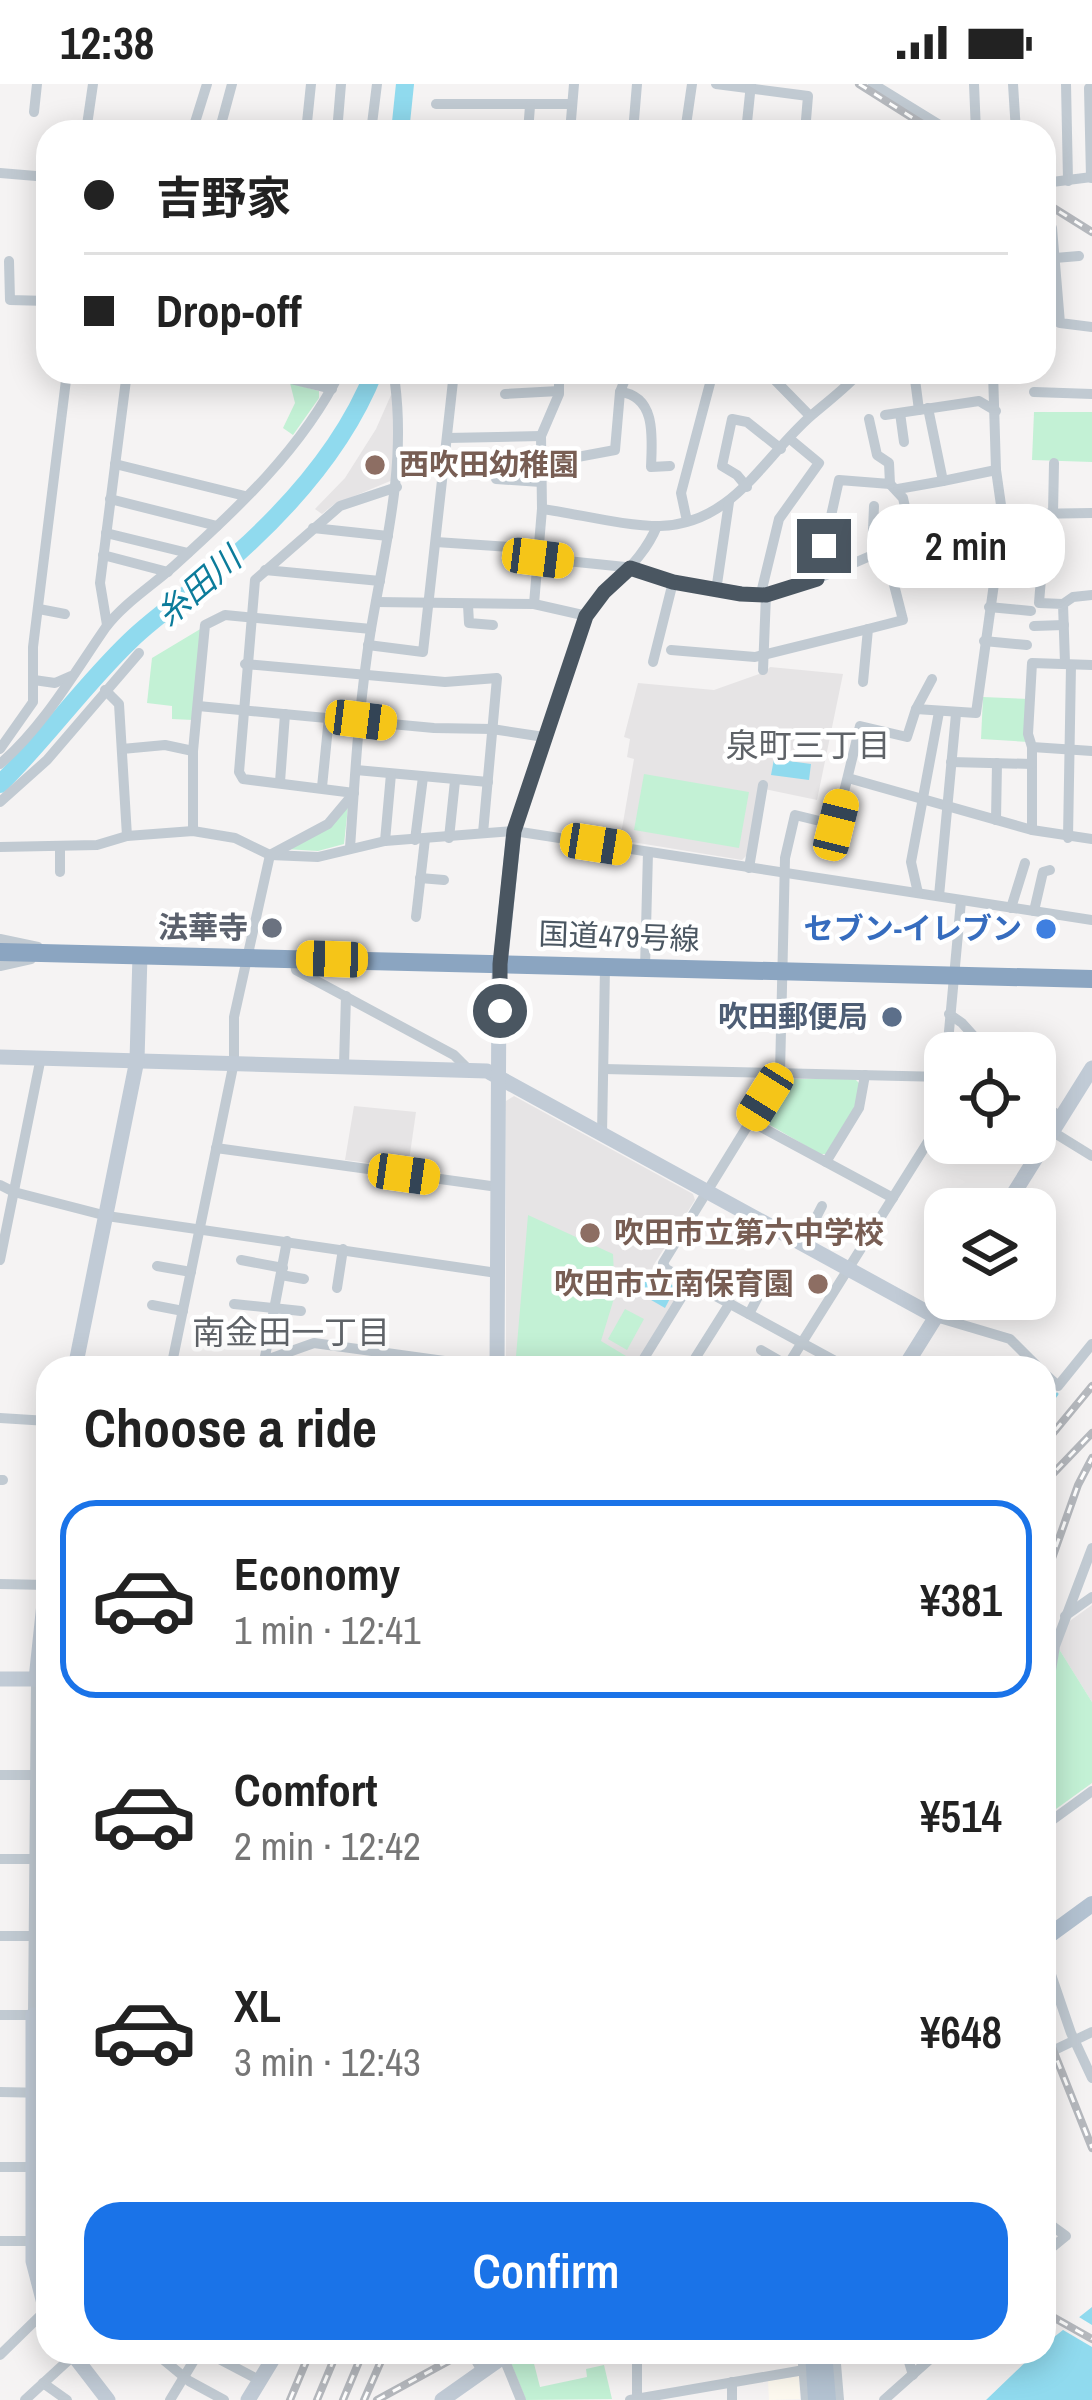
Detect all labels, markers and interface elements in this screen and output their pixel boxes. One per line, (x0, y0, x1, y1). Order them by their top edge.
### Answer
text: 12:38 (60, 12, 154, 73)
text: 吉野家 (156, 167, 291, 228)
text: Drop-off (156, 280, 302, 341)
place label: 西吹田幼稚園 (399, 444, 579, 484)
marker: 西吹田幼稚園 (362, 452, 388, 478)
callout: 2 min (866, 504, 1064, 588)
route end (797, 519, 851, 573)
text: 2 min (925, 520, 1007, 572)
water label: 糸田川 (146, 535, 252, 635)
car (500, 536, 576, 580)
car (323, 698, 399, 742)
district label: 泉町三丁目 (726, 723, 891, 767)
car (810, 786, 862, 864)
car (558, 821, 634, 867)
place label: 法華寺 (158, 907, 248, 947)
place label: セブン-イレブン (804, 908, 1022, 948)
street label: 国道479号線 (538, 913, 700, 959)
marker: 法華寺 (259, 915, 285, 941)
marker: セブン-イレブン (1033, 916, 1059, 942)
car (295, 940, 369, 978)
route start (473, 984, 527, 1038)
place label: 吹田郵便局 (718, 996, 868, 1036)
marker: 吹田郵便局 (879, 1004, 905, 1030)
map controls (924, 1032, 1056, 1320)
button: locate (924, 1032, 1056, 1164)
car (731, 1057, 799, 1137)
car (366, 1151, 442, 1197)
button: layers (924, 1188, 1056, 1320)
place label: 吹田市立第六中学校 (614, 1212, 884, 1252)
marker: 吹田市立第六中学校 (577, 1220, 603, 1246)
place label: 吹田市立南保育園 (554, 1263, 794, 1303)
marker: 吹田市立南保育園 (805, 1271, 831, 1297)
district label: 南金田一丁目 (192, 1310, 390, 1354)
text: Choose a ride (84, 1391, 377, 1464)
text: Economy (234, 1543, 400, 1604)
icon: car (90, 1545, 198, 1653)
text: ¥381 (920, 1569, 1002, 1630)
text: 1 min · 12:41 (234, 1604, 421, 1656)
text: Comfort (234, 1759, 377, 1820)
icon: car (90, 1761, 198, 1869)
text: ¥514 (920, 1785, 1002, 1846)
text: 2 min · 12:42 (234, 1820, 421, 1872)
text: XL (234, 1975, 281, 2036)
icon: car (90, 1977, 198, 2085)
text: ¥648 (920, 2001, 1002, 2062)
text: 3 min · 12:43 (234, 2036, 421, 2088)
button: Confirm (84, 2202, 1008, 2340)

